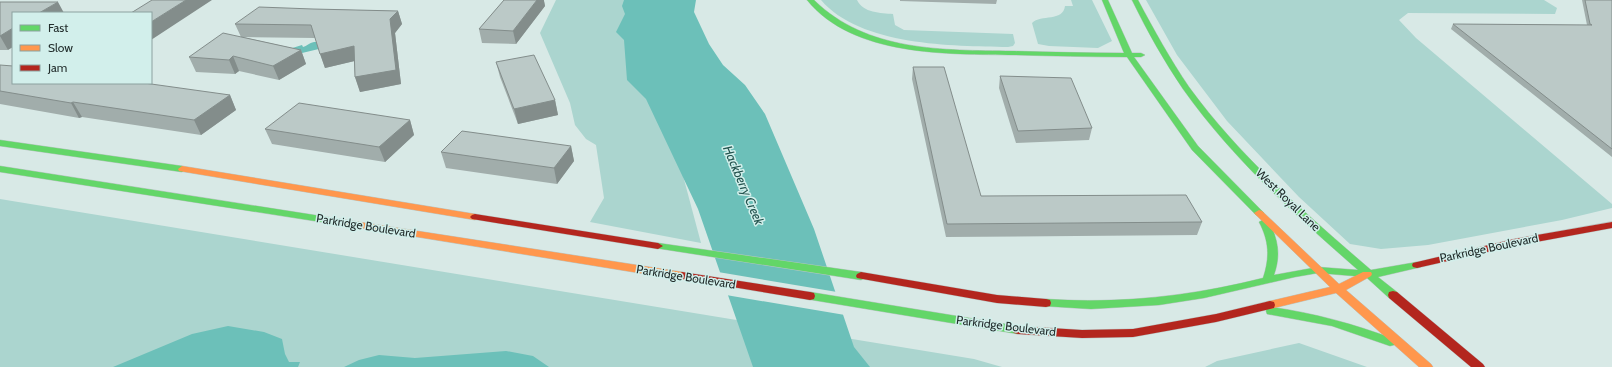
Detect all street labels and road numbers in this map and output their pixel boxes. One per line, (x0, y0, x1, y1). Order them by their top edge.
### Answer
street label: West Royal Lane (1253, 165, 1324, 234)
street label: Parkridge Boulevard (315, 210, 417, 241)
street label: Parkridge Boulevard (1438, 230, 1539, 265)
street label: Parkridge Boulevard (635, 261, 737, 292)
street label: Parkridge Boulevard (955, 312, 1057, 339)

